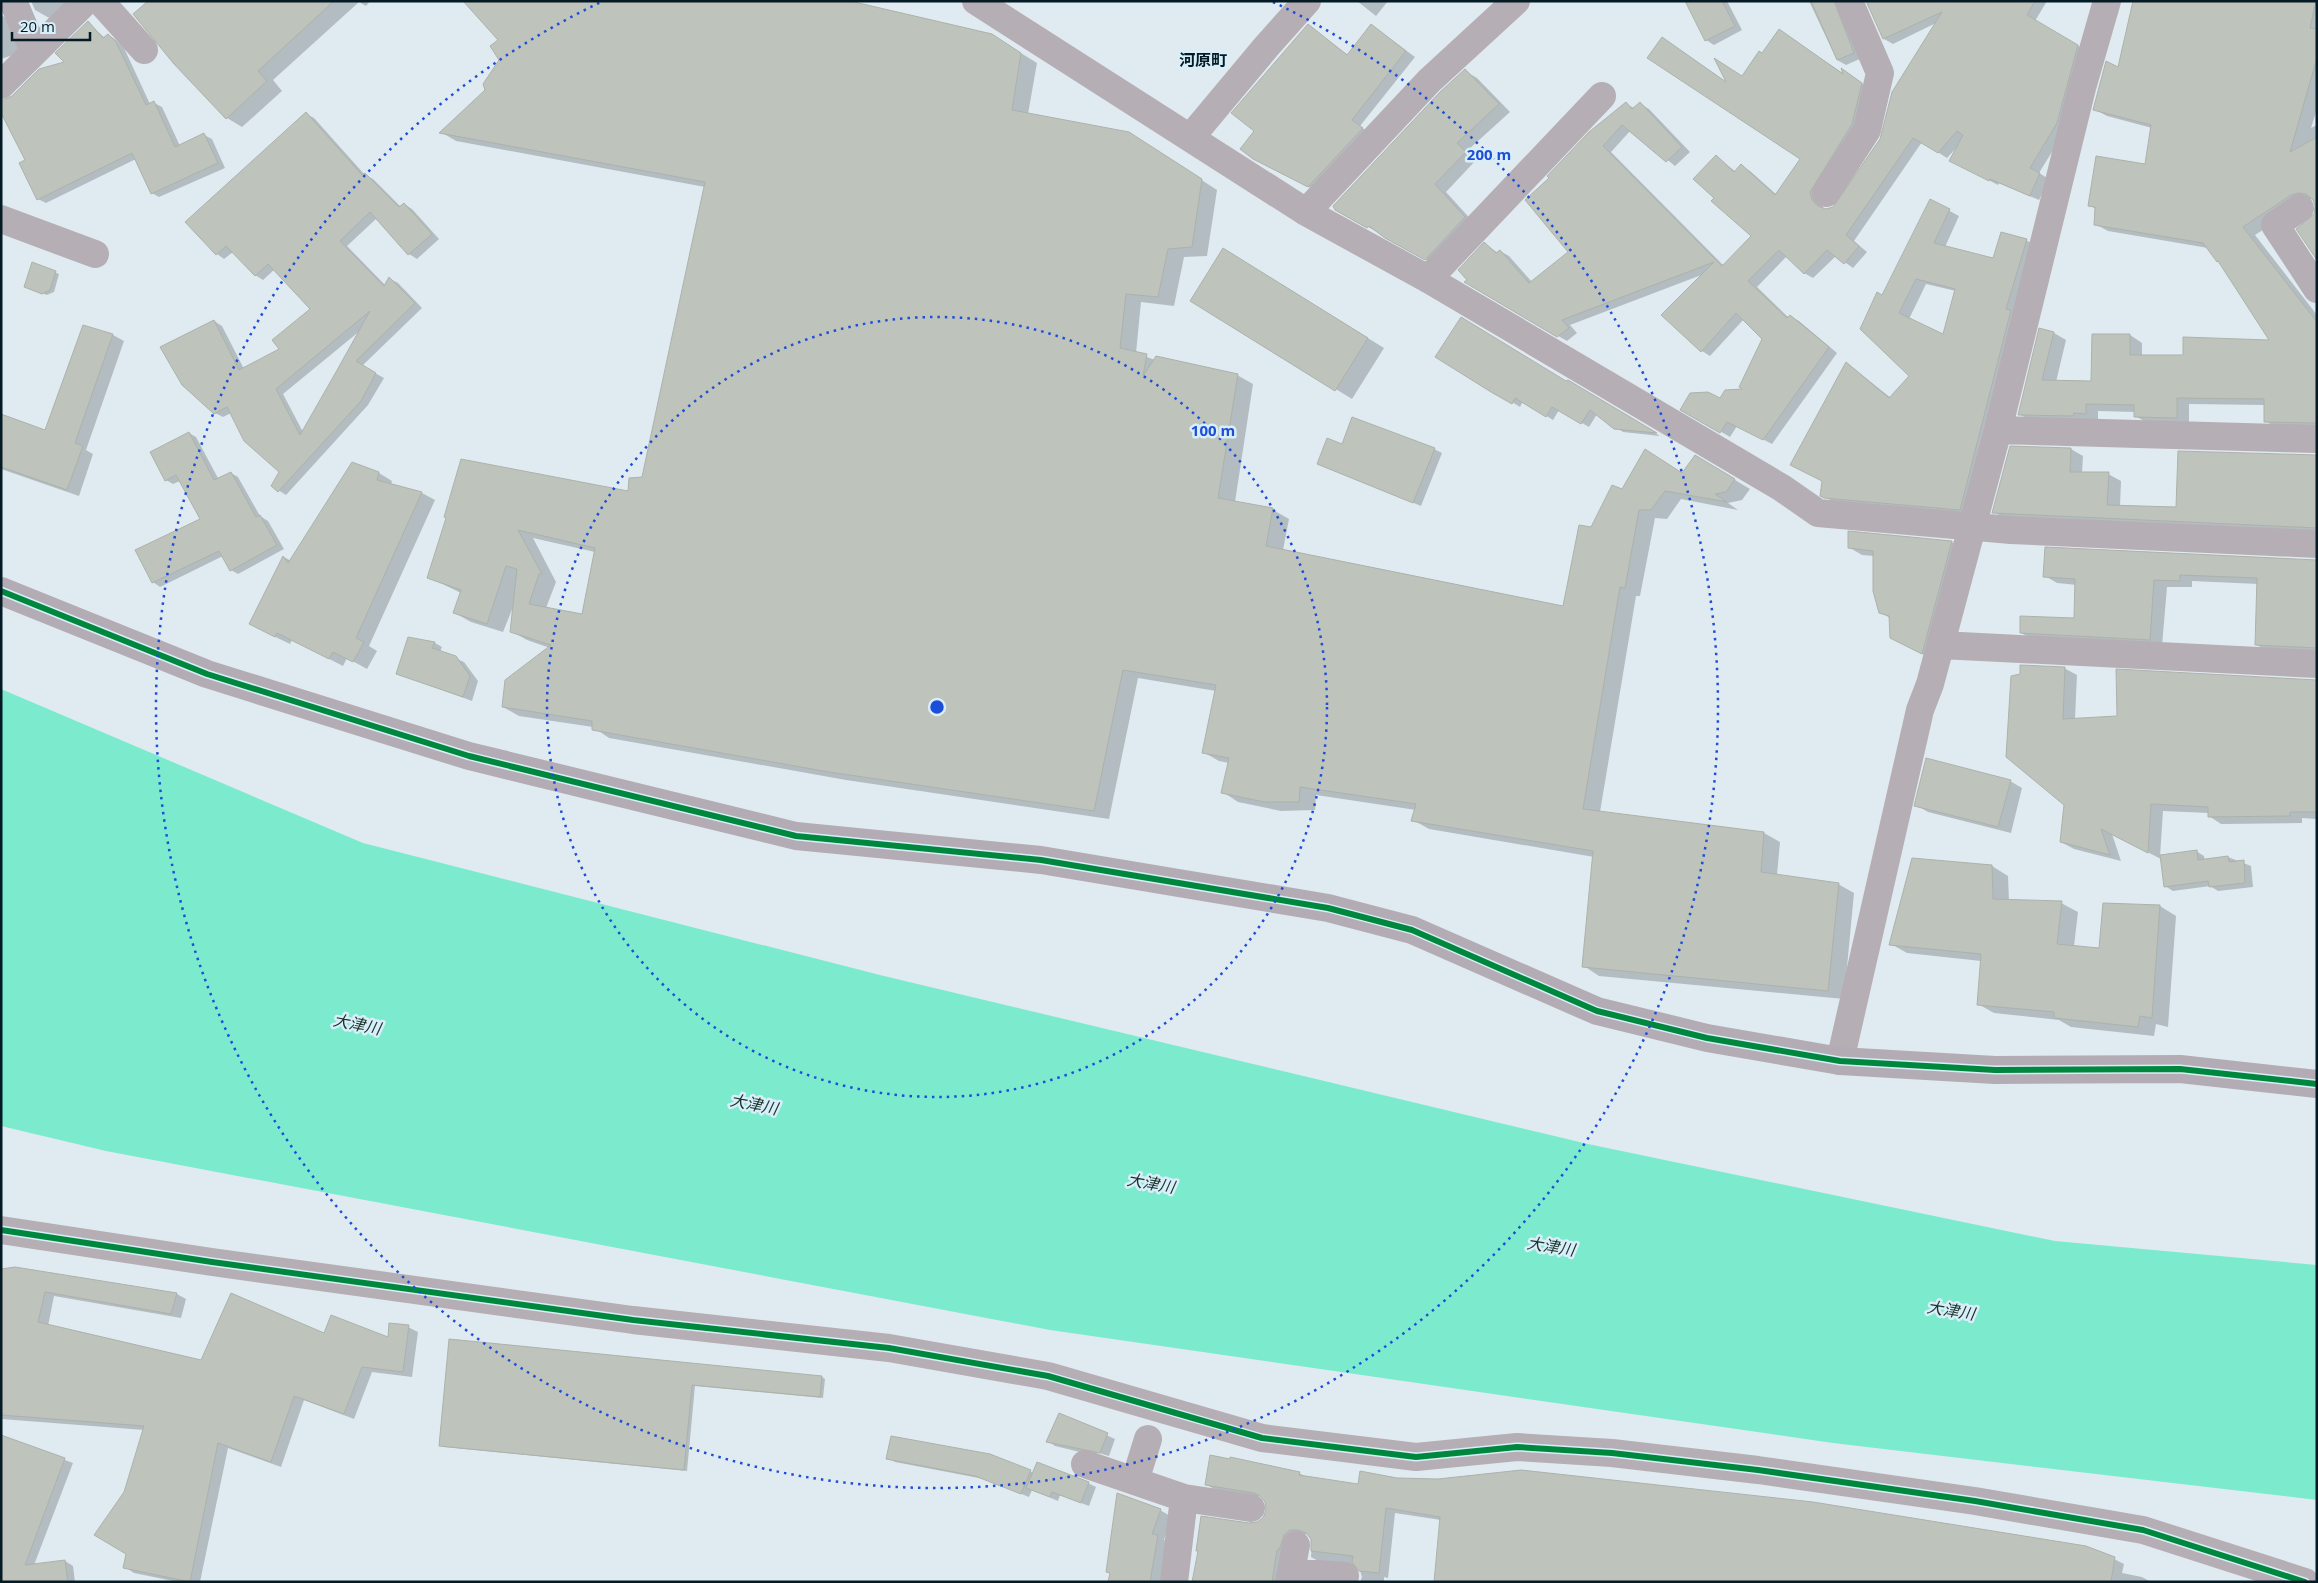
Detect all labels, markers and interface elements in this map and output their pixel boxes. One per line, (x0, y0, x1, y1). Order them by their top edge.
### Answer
scale bar (12, 10, 90, 42)
text: 20 m (20, 16, 55, 36)
district label: 河原町 (1179, 49, 1227, 71)
text: 200 m (1467, 144, 1511, 164)
text: 100 m (1191, 420, 1235, 440)
centre of rings (928, 698, 946, 716)
water label: 大津川 (331, 1009, 385, 1040)
water label: 大津川 (728, 1089, 782, 1120)
water label: 大津川 (1125, 1168, 1179, 1198)
water label: 大津川 (1526, 1231, 1578, 1261)
water label: 大津川 (1926, 1295, 1978, 1325)

